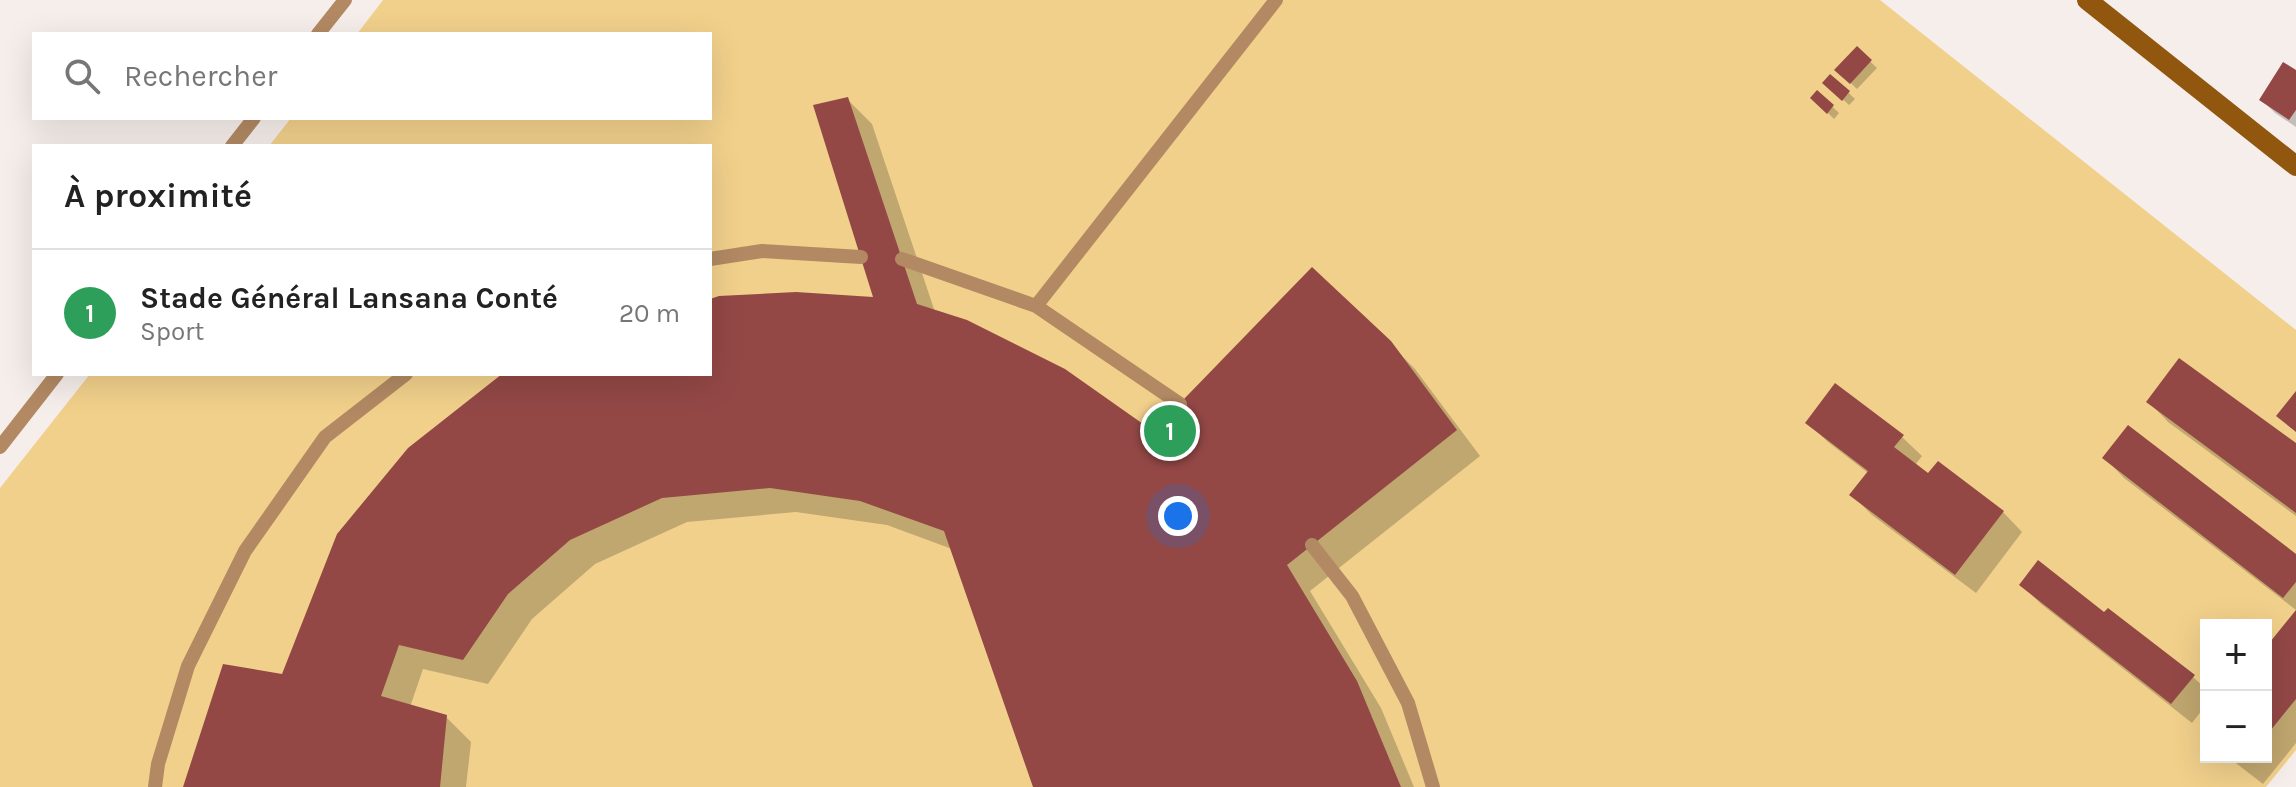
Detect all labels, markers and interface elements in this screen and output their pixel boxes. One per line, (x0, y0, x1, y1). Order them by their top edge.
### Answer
search box (32, 32, 712, 120)
icon: search (60, 54, 104, 98)
text: Rechercher (124, 58, 277, 94)
text: À proximité (64, 176, 252, 216)
text: Stade Général Lansana Conté (140, 280, 558, 316)
text: 1 (85, 298, 95, 329)
text: 20 m (619, 298, 680, 329)
text: Sport (140, 316, 204, 347)
pin: 1 (1144, 401, 1196, 461)
your location (1158, 496, 1198, 536)
map controls (2200, 619, 2272, 763)
button: + (2200, 619, 2272, 691)
button: − (2200, 691, 2272, 763)

